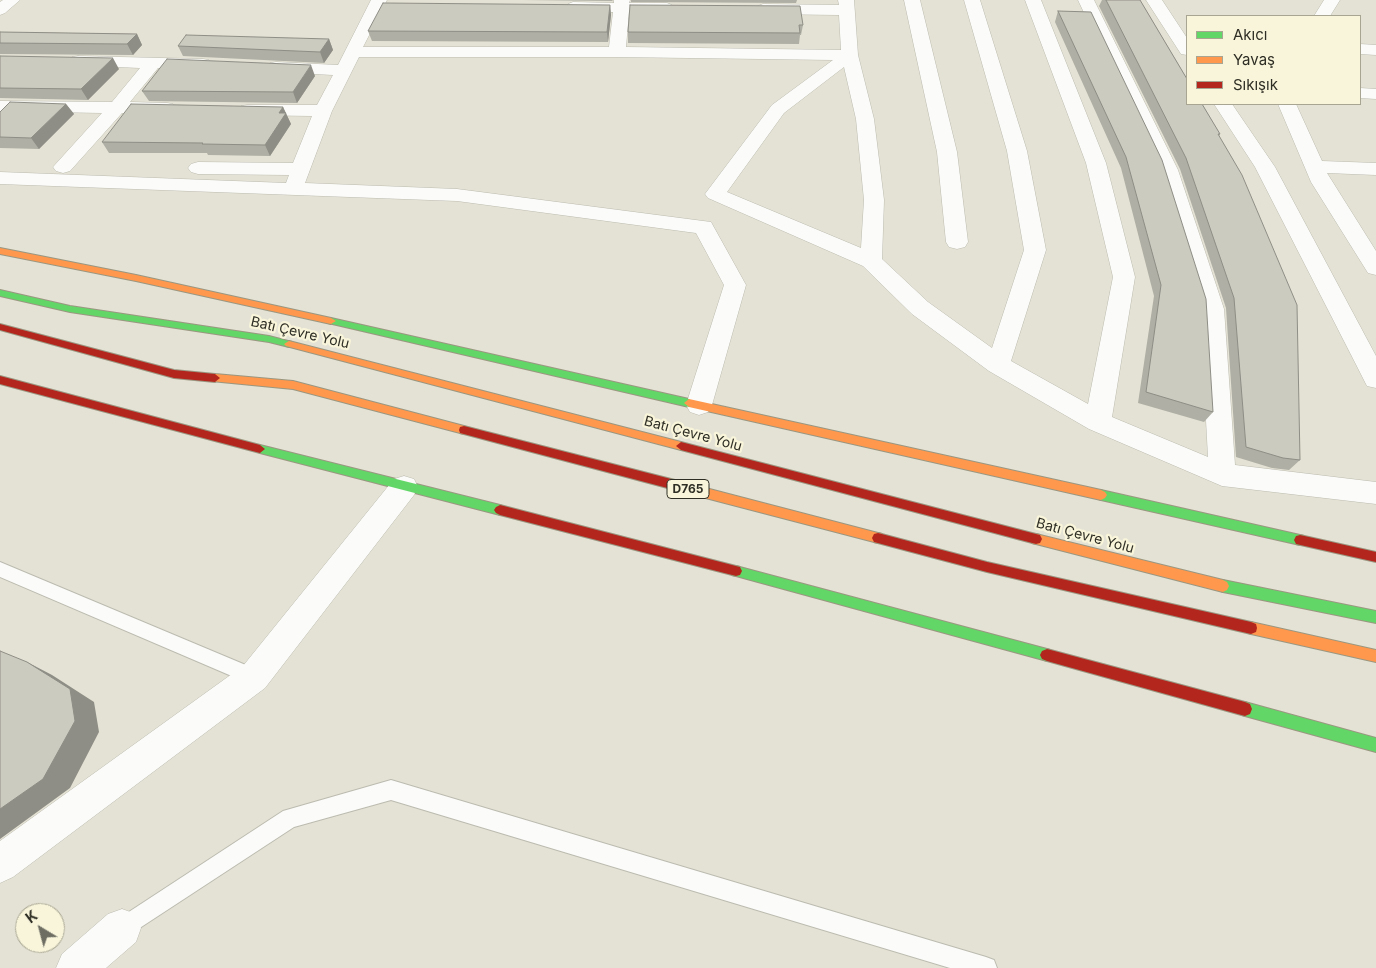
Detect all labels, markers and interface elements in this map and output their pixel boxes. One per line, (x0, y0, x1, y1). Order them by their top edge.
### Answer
legend (1186, 15, 1361, 105)
text: Akıcı (1233, 25, 1267, 44)
text: Yavaş (1233, 50, 1275, 69)
text: Sıkışık (1233, 75, 1278, 94)
street label: Batı Çevre Yolu (249, 314, 351, 352)
street label: Batı Çevre Yolu (642, 413, 744, 455)
road number: D765 (667, 479, 709, 498)
street label: Batı Çevre Yolu (1034, 515, 1136, 557)
north arrow (15, 903, 65, 953)
text: K (22, 907, 40, 926)

